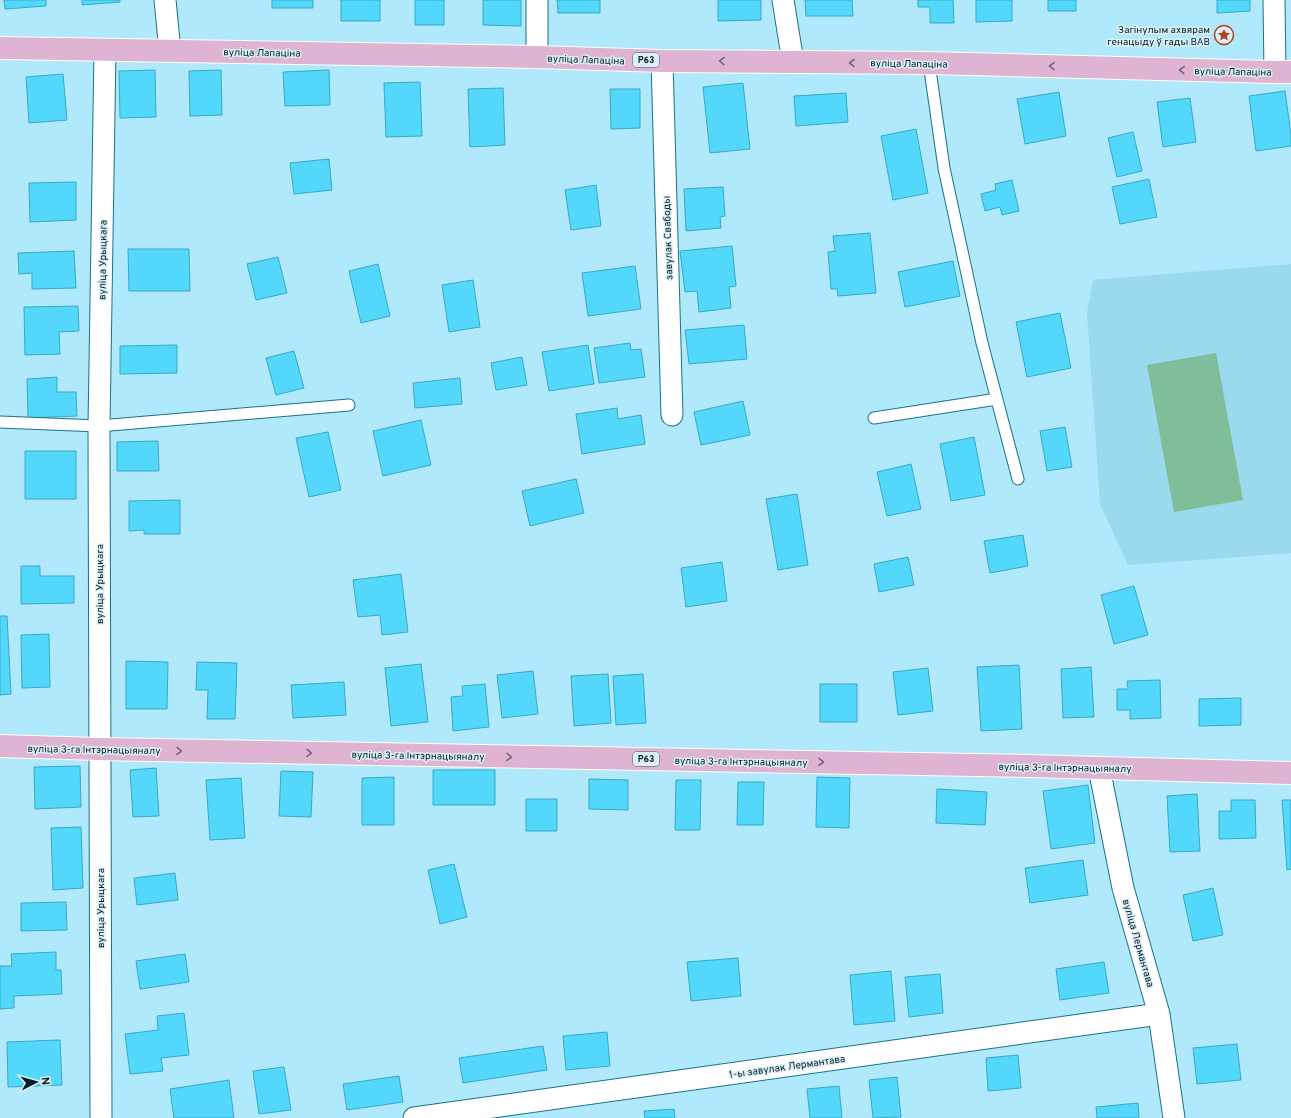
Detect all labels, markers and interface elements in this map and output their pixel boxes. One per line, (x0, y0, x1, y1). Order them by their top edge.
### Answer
place label: Загінулым ахвярам генацыду ў гады ВАВ (1107, 24, 1210, 49)
place icon: Загінулым ахвярам генацыду ў гады ВАВ (1213, 24, 1235, 46)
street label: вуліца Лапаціна (223, 46, 301, 61)
street label: вуліца Лапаціна (547, 53, 625, 68)
road number: Р63 (633, 53, 659, 67)
one-way arrow (719, 57, 725, 66)
street label: вуліца Лапаціна (870, 57, 948, 72)
one-way arrow (849, 59, 855, 67)
one-way arrow (1049, 62, 1055, 70)
street label: вуліца Лапаціна (1194, 65, 1272, 80)
one-way arrow (1179, 66, 1185, 74)
street label: завулак Свабоды (661, 196, 676, 280)
street label: вуліца Урыцкага (96, 220, 111, 300)
street label: вуліца Урыцкага (94, 544, 107, 624)
street label: вуліца 3-га Інтэрнацыяналу (27, 743, 161, 758)
one-way arrow (176, 747, 182, 755)
one-way arrow (306, 749, 312, 757)
street label: вуліца 3-га Інтэрнацыяналу (351, 749, 485, 764)
road number: Р63 (633, 752, 659, 766)
one-way arrow (506, 753, 512, 761)
street label: вуліца 3-га Інтэрнацыяналу (674, 755, 808, 770)
one-way arrow (818, 758, 824, 766)
street label: вуліца 3-га Інтэрнацыяналу (998, 761, 1132, 776)
street label: вуліца Урыцкага (95, 868, 108, 948)
street label: вуліца Лермантава (1119, 898, 1156, 989)
street label: 1-ы завулак Лермантава (728, 1053, 846, 1082)
north arrow (16, 1062, 56, 1102)
text: N (38, 1076, 52, 1086)

